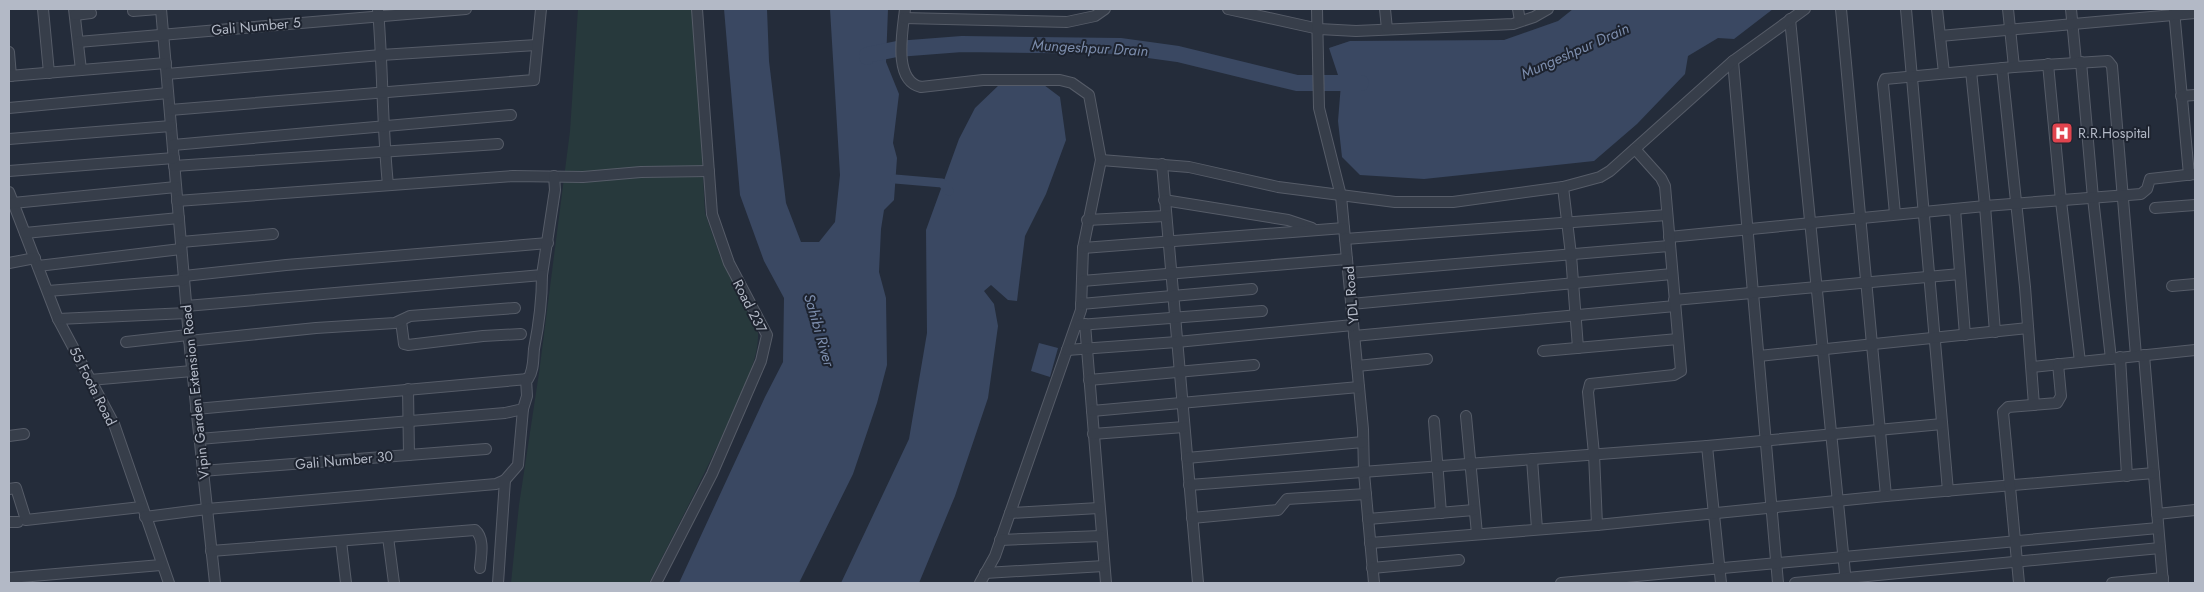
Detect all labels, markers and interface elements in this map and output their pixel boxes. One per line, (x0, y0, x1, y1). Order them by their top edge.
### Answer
street label: Gali Number 5 (210, 12, 302, 40)
water label: Mungeshpur Drain (1517, 17, 1633, 85)
water label: Mungeshpur Drain (1031, 34, 1149, 62)
hospital icon: R.R.Hospital (2050, 121, 2074, 145)
place label: R.R.Hospital (2078, 123, 2150, 143)
street label: YDL Road (1339, 265, 1363, 325)
street label: Road 237 (728, 276, 772, 337)
water label: Sahibi River (798, 291, 840, 370)
street label: Vipin Garden Extension Road (176, 304, 214, 480)
street label: 55 Foota Road (64, 343, 122, 429)
street label: Gali Number 30 (294, 446, 394, 474)

